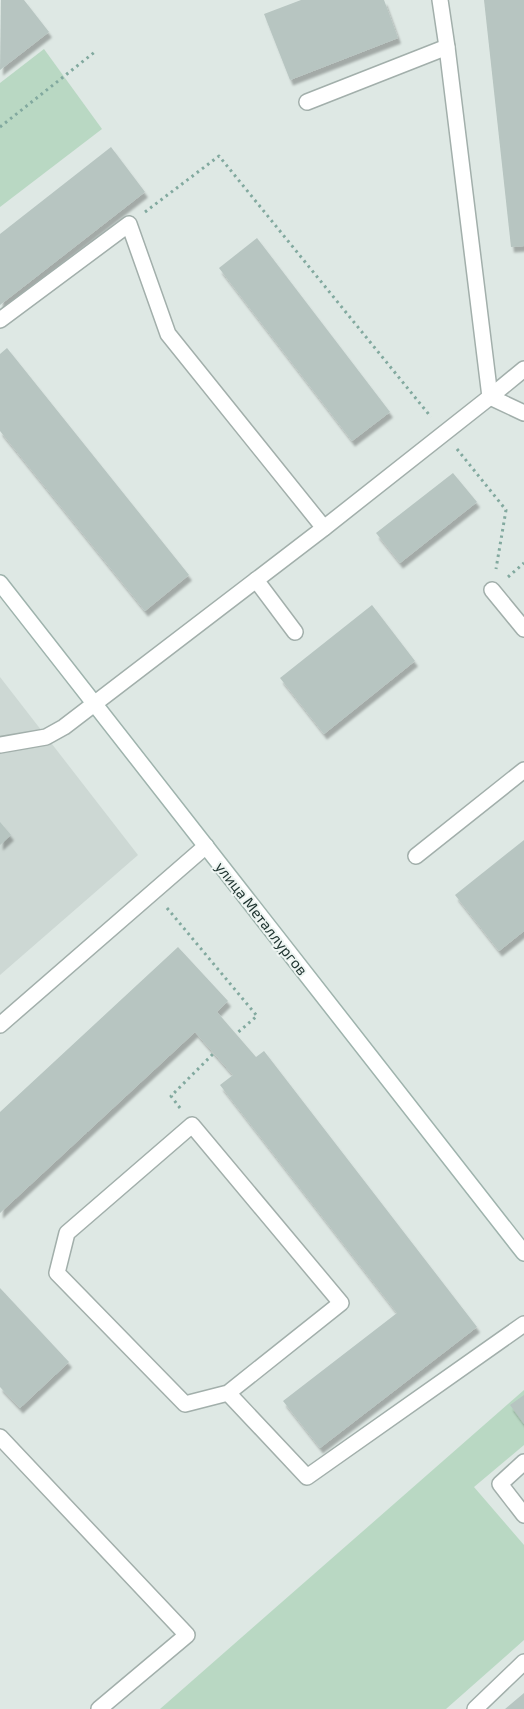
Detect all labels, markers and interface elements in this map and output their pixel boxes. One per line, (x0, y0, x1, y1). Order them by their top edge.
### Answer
street label: улица Металлургов (211, 858, 312, 979)

